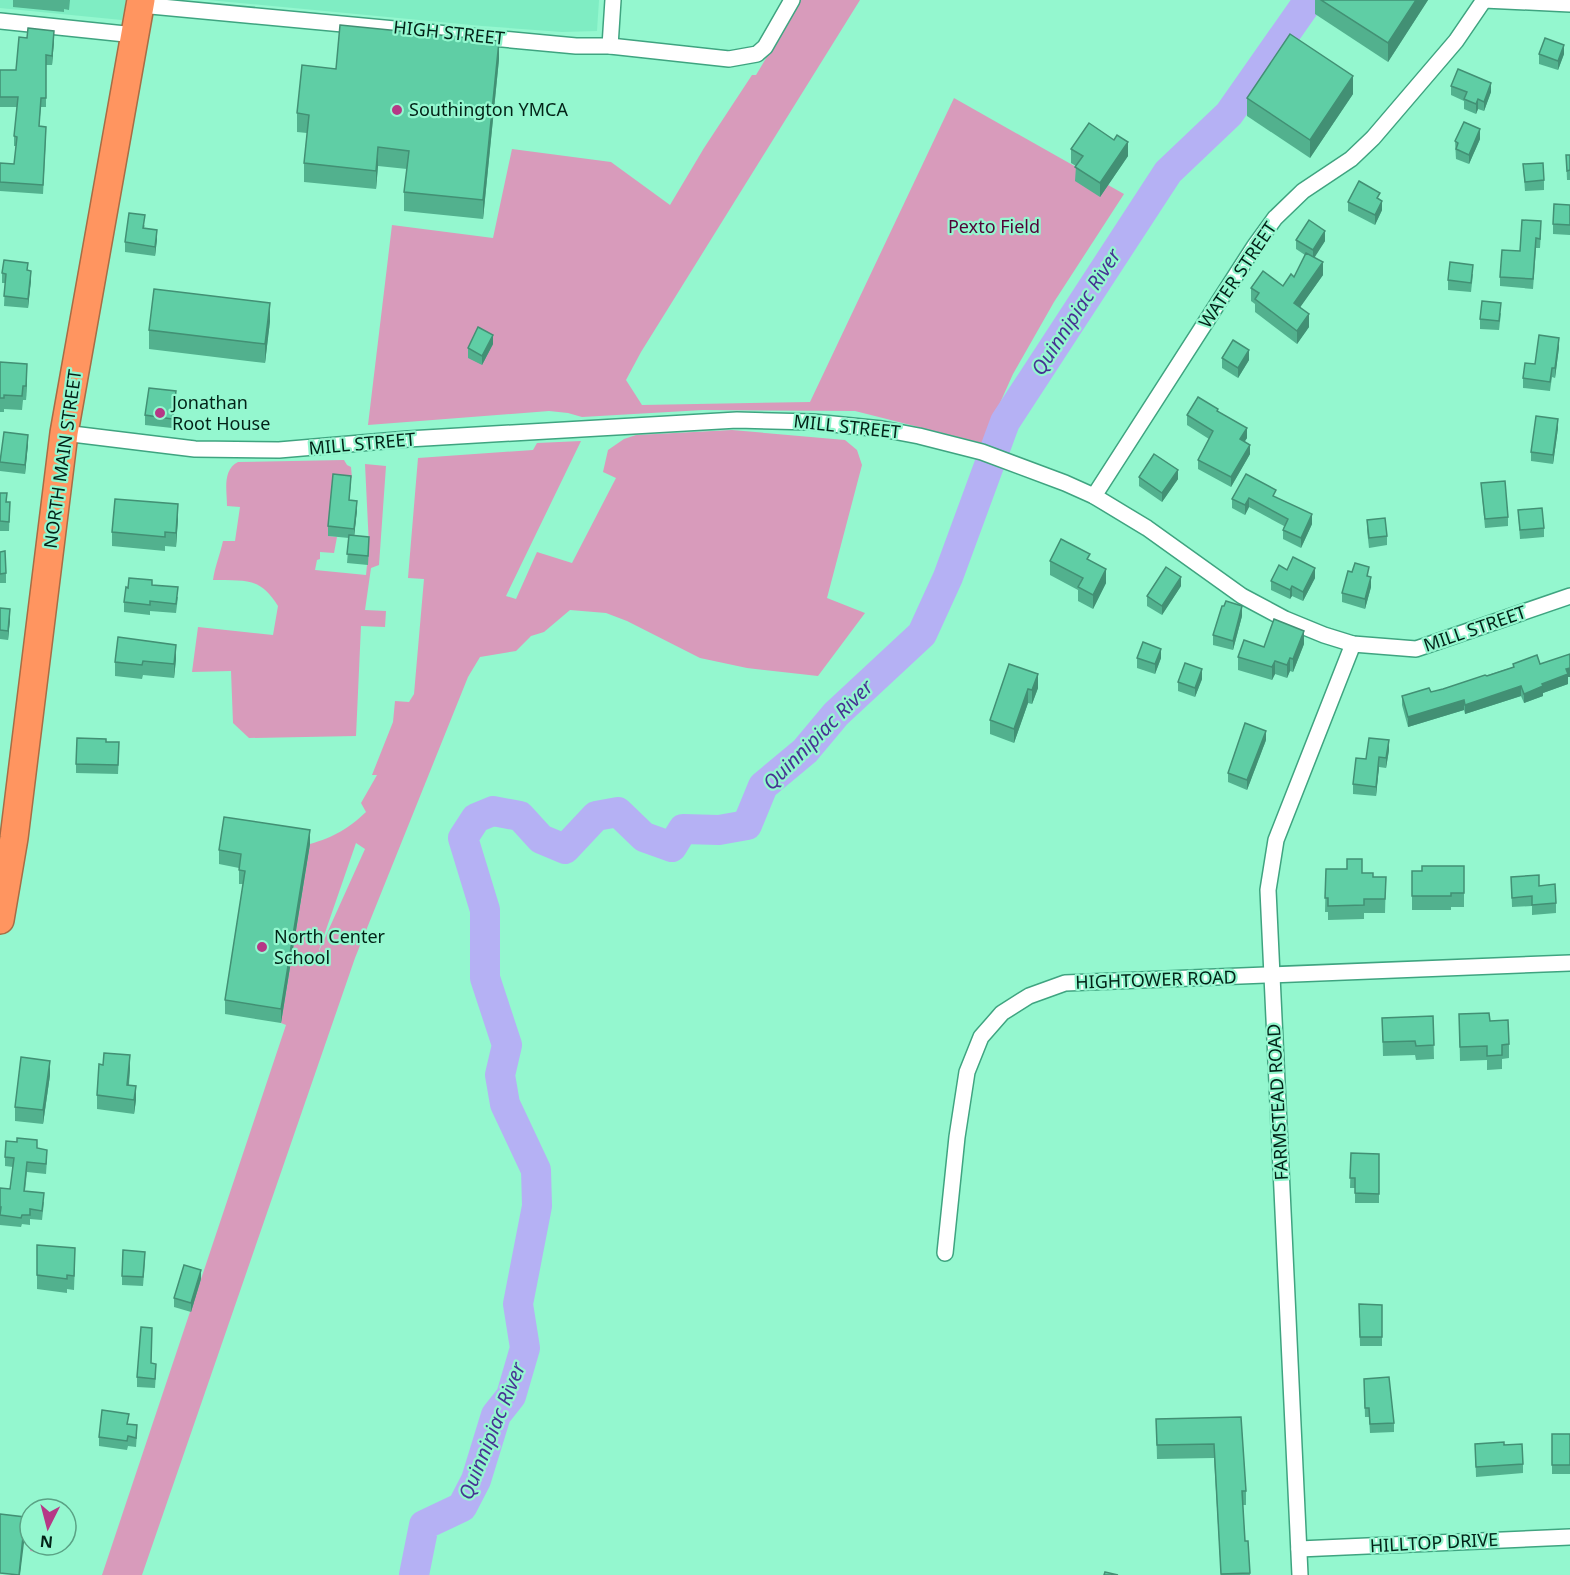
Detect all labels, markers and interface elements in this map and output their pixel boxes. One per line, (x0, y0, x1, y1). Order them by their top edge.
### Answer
street label: HIGH STREET (392, 14, 506, 50)
place label: Southington YMCA (409, 97, 568, 121)
marker: Southington YMCA (390, 103, 404, 117)
park label: Pexto Field (948, 214, 1040, 238)
street label: WATER STREET (1193, 217, 1282, 332)
water label: Quinnipiac River (1025, 242, 1127, 380)
street label: NORTH MAIN STREET (38, 368, 86, 550)
place label: Jonathan Root House (170, 390, 270, 435)
marker: Jonathan Root House (153, 406, 167, 420)
street label: MILL STREET (793, 408, 902, 444)
street label: MILL STREET (308, 426, 416, 460)
street label: MILL STREET (1420, 599, 1529, 657)
water label: Quinnipiac River (757, 673, 879, 796)
place label: North Center School (274, 924, 386, 969)
marker: North Center School (255, 940, 269, 954)
street label: HIGHTOWER ROAD (1075, 964, 1237, 994)
street label: FARMSTEAD ROAD (1261, 1023, 1293, 1181)
water label: Quinnipiac River (452, 1357, 532, 1503)
north arrow (18, 1497, 78, 1557)
street label: HILLTOP DRIVE (1369, 1527, 1499, 1557)
text: N (39, 1530, 54, 1554)

